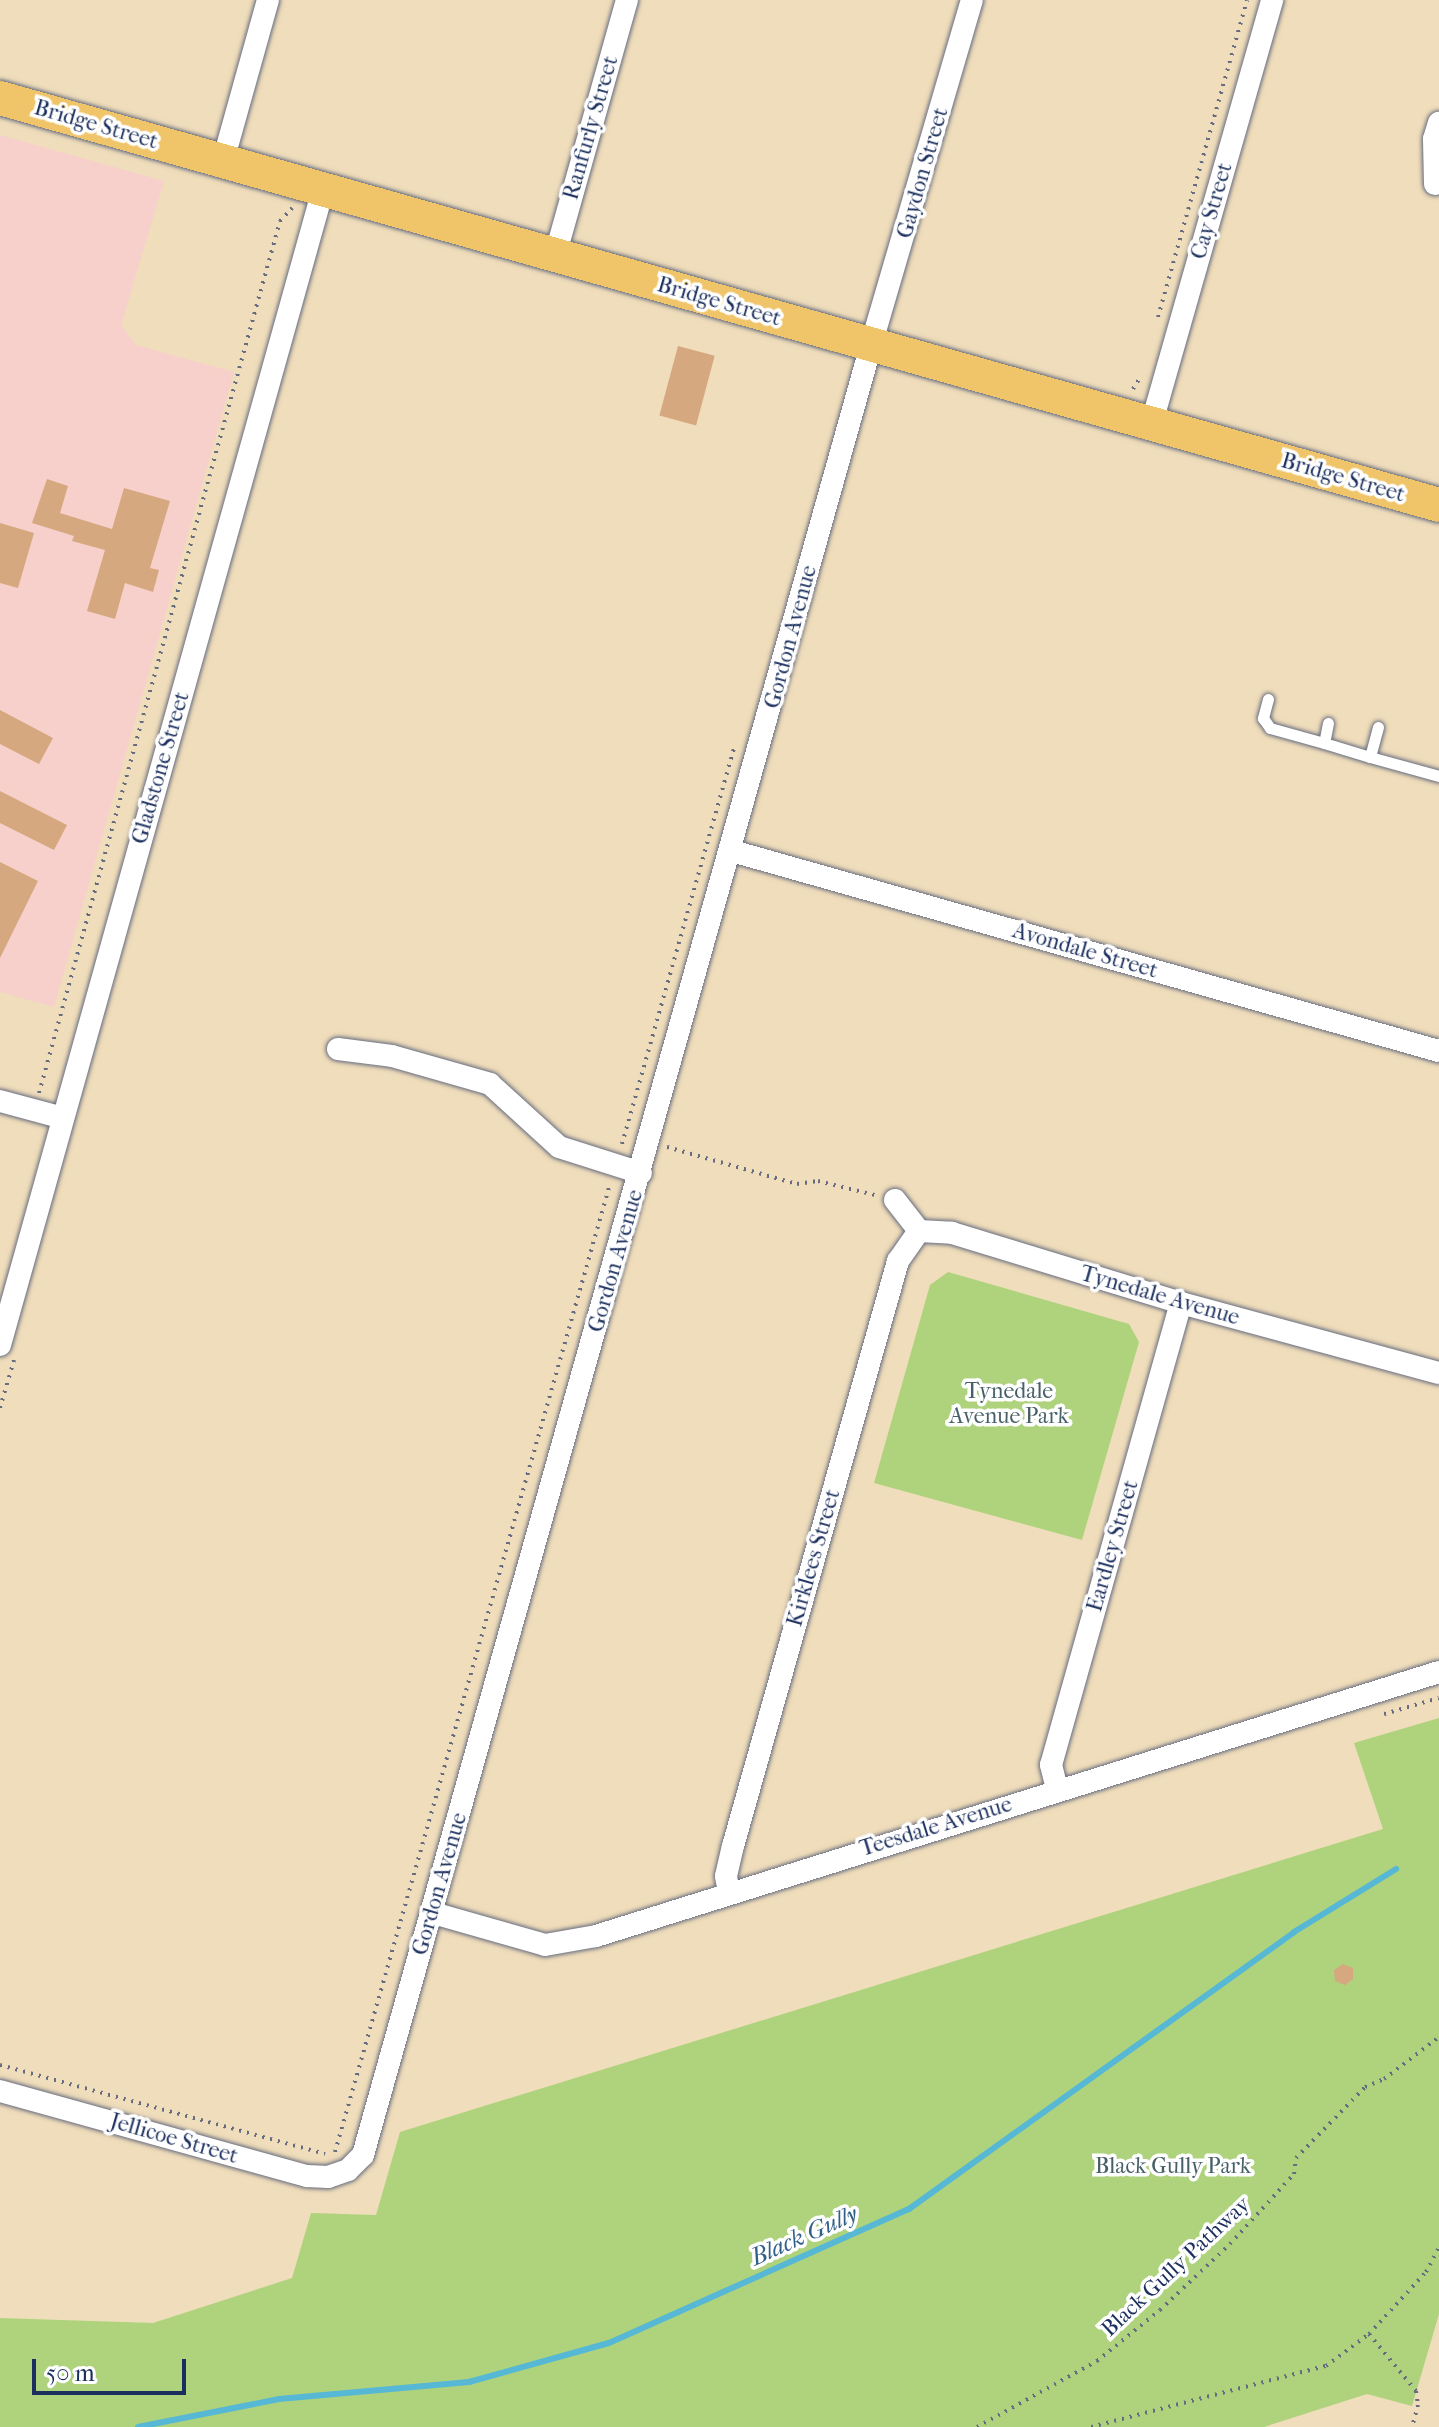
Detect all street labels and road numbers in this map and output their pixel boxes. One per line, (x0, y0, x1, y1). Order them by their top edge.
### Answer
street label: Ranfurly Street (558, 53, 624, 203)
street label: Bridge Street (31, 95, 161, 155)
street label: Gaydon Street (892, 105, 954, 241)
street label: Cay Street (1186, 160, 1238, 262)
street label: Bridge Street (654, 272, 784, 332)
street label: Bridge Street (1278, 448, 1408, 508)
street label: Gordon Avenue (759, 563, 823, 711)
street label: Gladstone Street (127, 689, 195, 847)
street label: Avondale Street (1009, 918, 1161, 984)
street label: Gordon Avenue (583, 1187, 649, 1335)
street label: Tynedale Avenue (1077, 1261, 1243, 1331)
street label: Eardley Street (1082, 1477, 1144, 1615)
street label: Kirklees Street (782, 1486, 846, 1630)
street label: Teesdale Avenue (857, 1791, 1015, 1863)
street label: Gordon Avenue (407, 1810, 473, 1958)
street label: Jellicoe Street (107, 2108, 241, 2170)
street label: Black Gully Pathway (1096, 2191, 1256, 2343)

